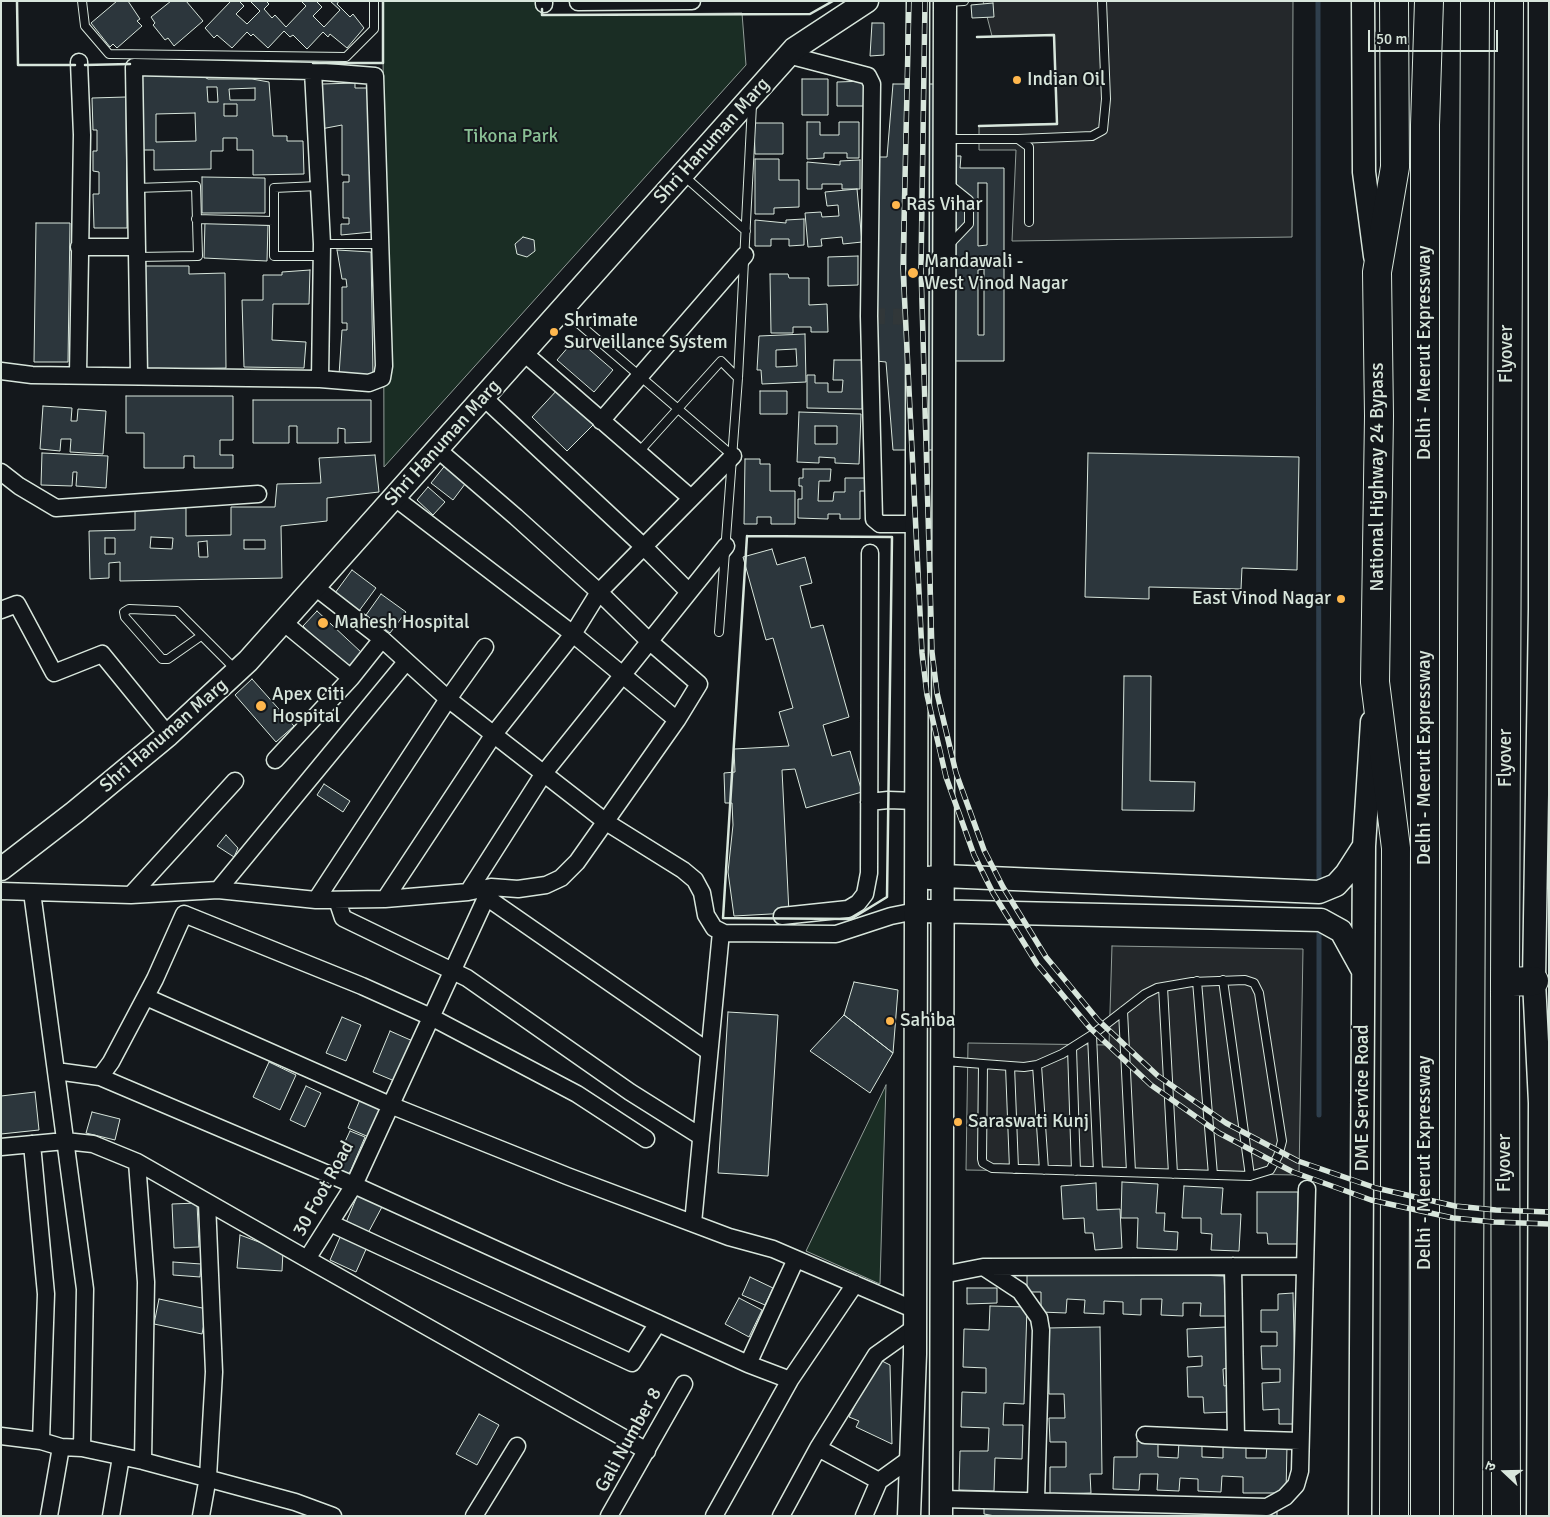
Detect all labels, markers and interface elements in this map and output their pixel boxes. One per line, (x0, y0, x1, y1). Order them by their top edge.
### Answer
scale bar (1370, 20, 1500, 52)
text: 50 m (1376, 30, 1407, 48)
place label: Indian Oil (1027, 69, 1106, 91)
street label: Shri Hanuman Marg (649, 73, 775, 209)
marker: Indian Oil (1011, 74, 1023, 86)
park label: Tikona Park (464, 126, 558, 148)
place label: Ras Vihar (906, 194, 982, 216)
marker: Ras Vihar (890, 199, 902, 211)
street label: Delhi - Meerut Expressway (1414, 246, 1436, 460)
place label: Mandawali - West Vinod Nagar (924, 251, 1068, 295)
marker: Mandawali - West Vinod Nagar (906, 266, 920, 280)
place label: Shrimate Surveillance System (564, 310, 728, 354)
street label: Flyover (1496, 325, 1518, 383)
marker: Shrimate Surveillance System (548, 326, 560, 338)
street label: National Highway 24 Bypass (1367, 362, 1389, 592)
street label: Shri Hanuman Marg (380, 375, 506, 511)
place label: East Vinod Nagar (1192, 588, 1331, 610)
marker: East Vinod Nagar (1335, 593, 1347, 605)
place label: Mahesh Hospital (334, 612, 470, 634)
marker: Mahesh Hospital (316, 616, 330, 630)
street label: Delhi - Meerut Expressway (1414, 651, 1436, 865)
street label: Shri Hanuman Marg (95, 674, 233, 798)
place label: Apex Citi Hospital (272, 684, 345, 728)
marker: Apex Citi Hospital (254, 699, 268, 713)
street label: Flyover (1495, 729, 1517, 787)
place label: Sahiba (900, 1010, 955, 1032)
marker: Sahiba (884, 1015, 896, 1027)
street label: DME Service Road (1352, 1025, 1374, 1171)
street label: Delhi - Meerut Expressway (1414, 1056, 1436, 1270)
place label: Saraswati Kunj (968, 1111, 1089, 1133)
marker: Saraswati Kunj (952, 1116, 964, 1128)
street label: Flyover (1494, 1134, 1516, 1192)
street label: 30 Foot Road (289, 1137, 359, 1241)
street label: Gali Number 8 (591, 1384, 667, 1496)
north arrow (1480, 1447, 1530, 1497)
text: उ (1481, 1460, 1500, 1473)

